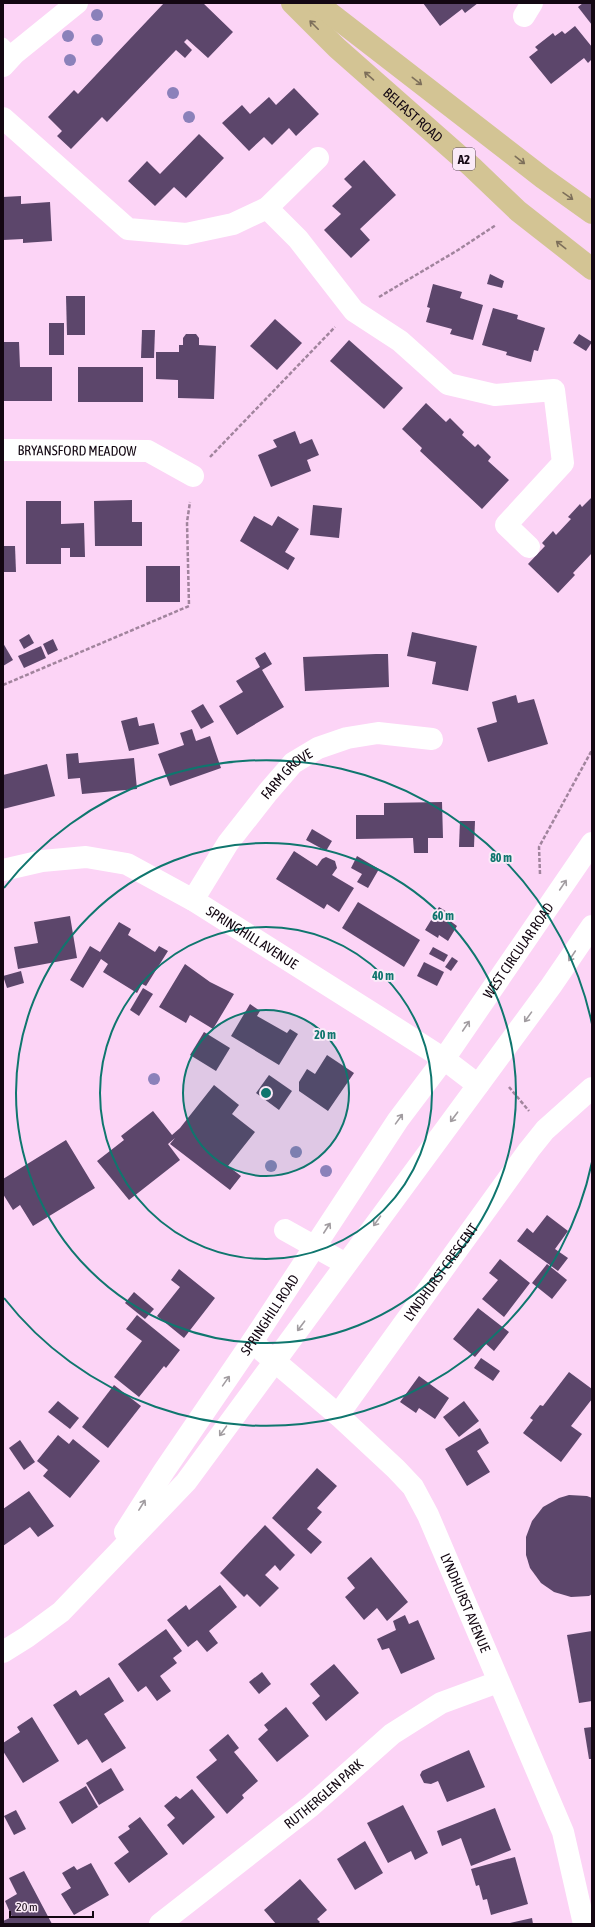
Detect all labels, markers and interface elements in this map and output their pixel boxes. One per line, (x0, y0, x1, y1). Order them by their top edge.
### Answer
one-way arrow (309, 20, 319, 30)
one-way arrow (364, 71, 374, 81)
one-way arrow (411, 76, 422, 85)
street label: BELFAST ROAD (380, 85, 446, 146)
road number: A2 (453, 148, 475, 170)
one-way arrow (514, 156, 525, 164)
one-way arrow (562, 191, 573, 200)
one-way arrow (556, 240, 567, 249)
street label: BRYANSFORD MEADOW (17, 442, 137, 459)
street label: FARM GROVE (258, 745, 315, 802)
text: 80 m (490, 851, 512, 865)
one-way arrow (559, 879, 567, 890)
street label: WEST CIRCULAR ROAD (480, 900, 557, 1002)
street label: SPRINGHILL AVENUE (203, 902, 301, 972)
text: 60 m (432, 909, 454, 923)
one-way arrow (567, 950, 575, 962)
text: 40 m (371, 969, 394, 983)
one-way arrow (524, 1012, 532, 1023)
one-way arrow (462, 1021, 470, 1032)
text: 20 m (314, 1028, 336, 1042)
centre of rings (259, 1086, 273, 1100)
one-way arrow (450, 1111, 458, 1122)
one-way arrow (395, 1114, 403, 1125)
one-way arrow (373, 1216, 381, 1227)
street label: LYNDHURST CRESCENT (400, 1220, 481, 1324)
one-way arrow (323, 1222, 331, 1233)
street label: SPRINGHILL ROAD (237, 1271, 302, 1358)
one-way arrow (297, 1321, 305, 1332)
one-way arrow (221, 1375, 230, 1386)
one-way arrow (219, 1425, 227, 1436)
one-way arrow (138, 1500, 146, 1511)
street label: LYNDHURST AVENUE (437, 1551, 494, 1655)
street label: RUTHERGLEN PARK (281, 1756, 366, 1832)
scale bar (10, 1893, 93, 1919)
text: 20 m (16, 1900, 38, 1914)

